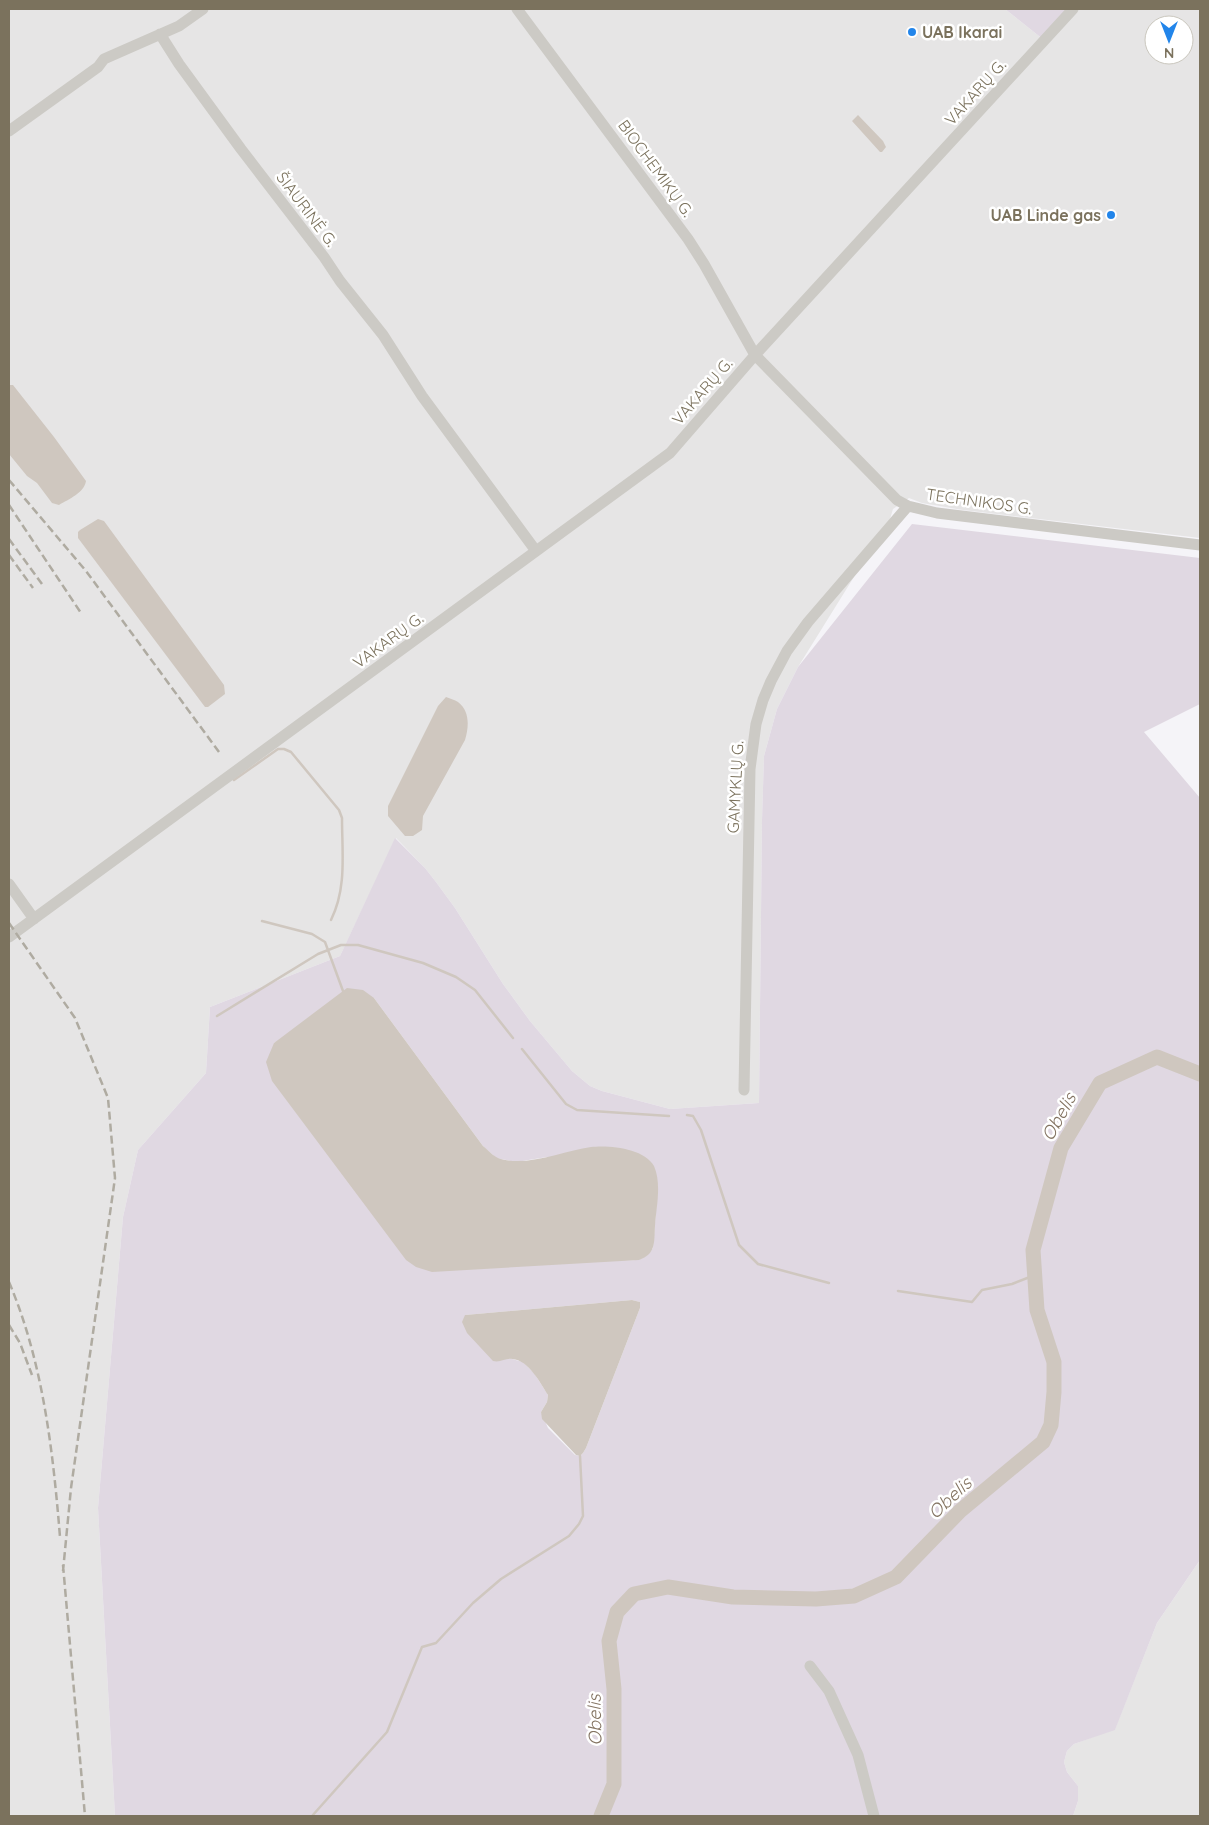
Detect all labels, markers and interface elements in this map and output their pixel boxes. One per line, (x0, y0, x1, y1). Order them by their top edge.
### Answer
north arrow (1144, 15, 1194, 65)
place label: UAB Ikarai (922, 22, 1002, 42)
marker: UAB Ikarai (906, 26, 918, 38)
text: N (1164, 44, 1174, 62)
street label: VAKARŲ G. (940, 55, 1010, 129)
street label: BIOCHEMIKŲ G. (614, 115, 698, 221)
street label: ŠIAURINĖ G. (272, 168, 342, 250)
place label: UAB Linde gas (991, 205, 1101, 225)
marker: UAB Linde gas (1105, 209, 1117, 221)
street label: VAKARŲ G. (668, 353, 737, 429)
street label: TECHNIKOS G. (925, 484, 1033, 518)
street label: VAKARŲ G. (349, 608, 427, 672)
street label: GAMYKLŲ G. (723, 740, 747, 834)
water label: Obelis (1036, 1087, 1082, 1145)
water label: Obelis (923, 1471, 977, 1524)
water label: Obelis (583, 1693, 606, 1746)

